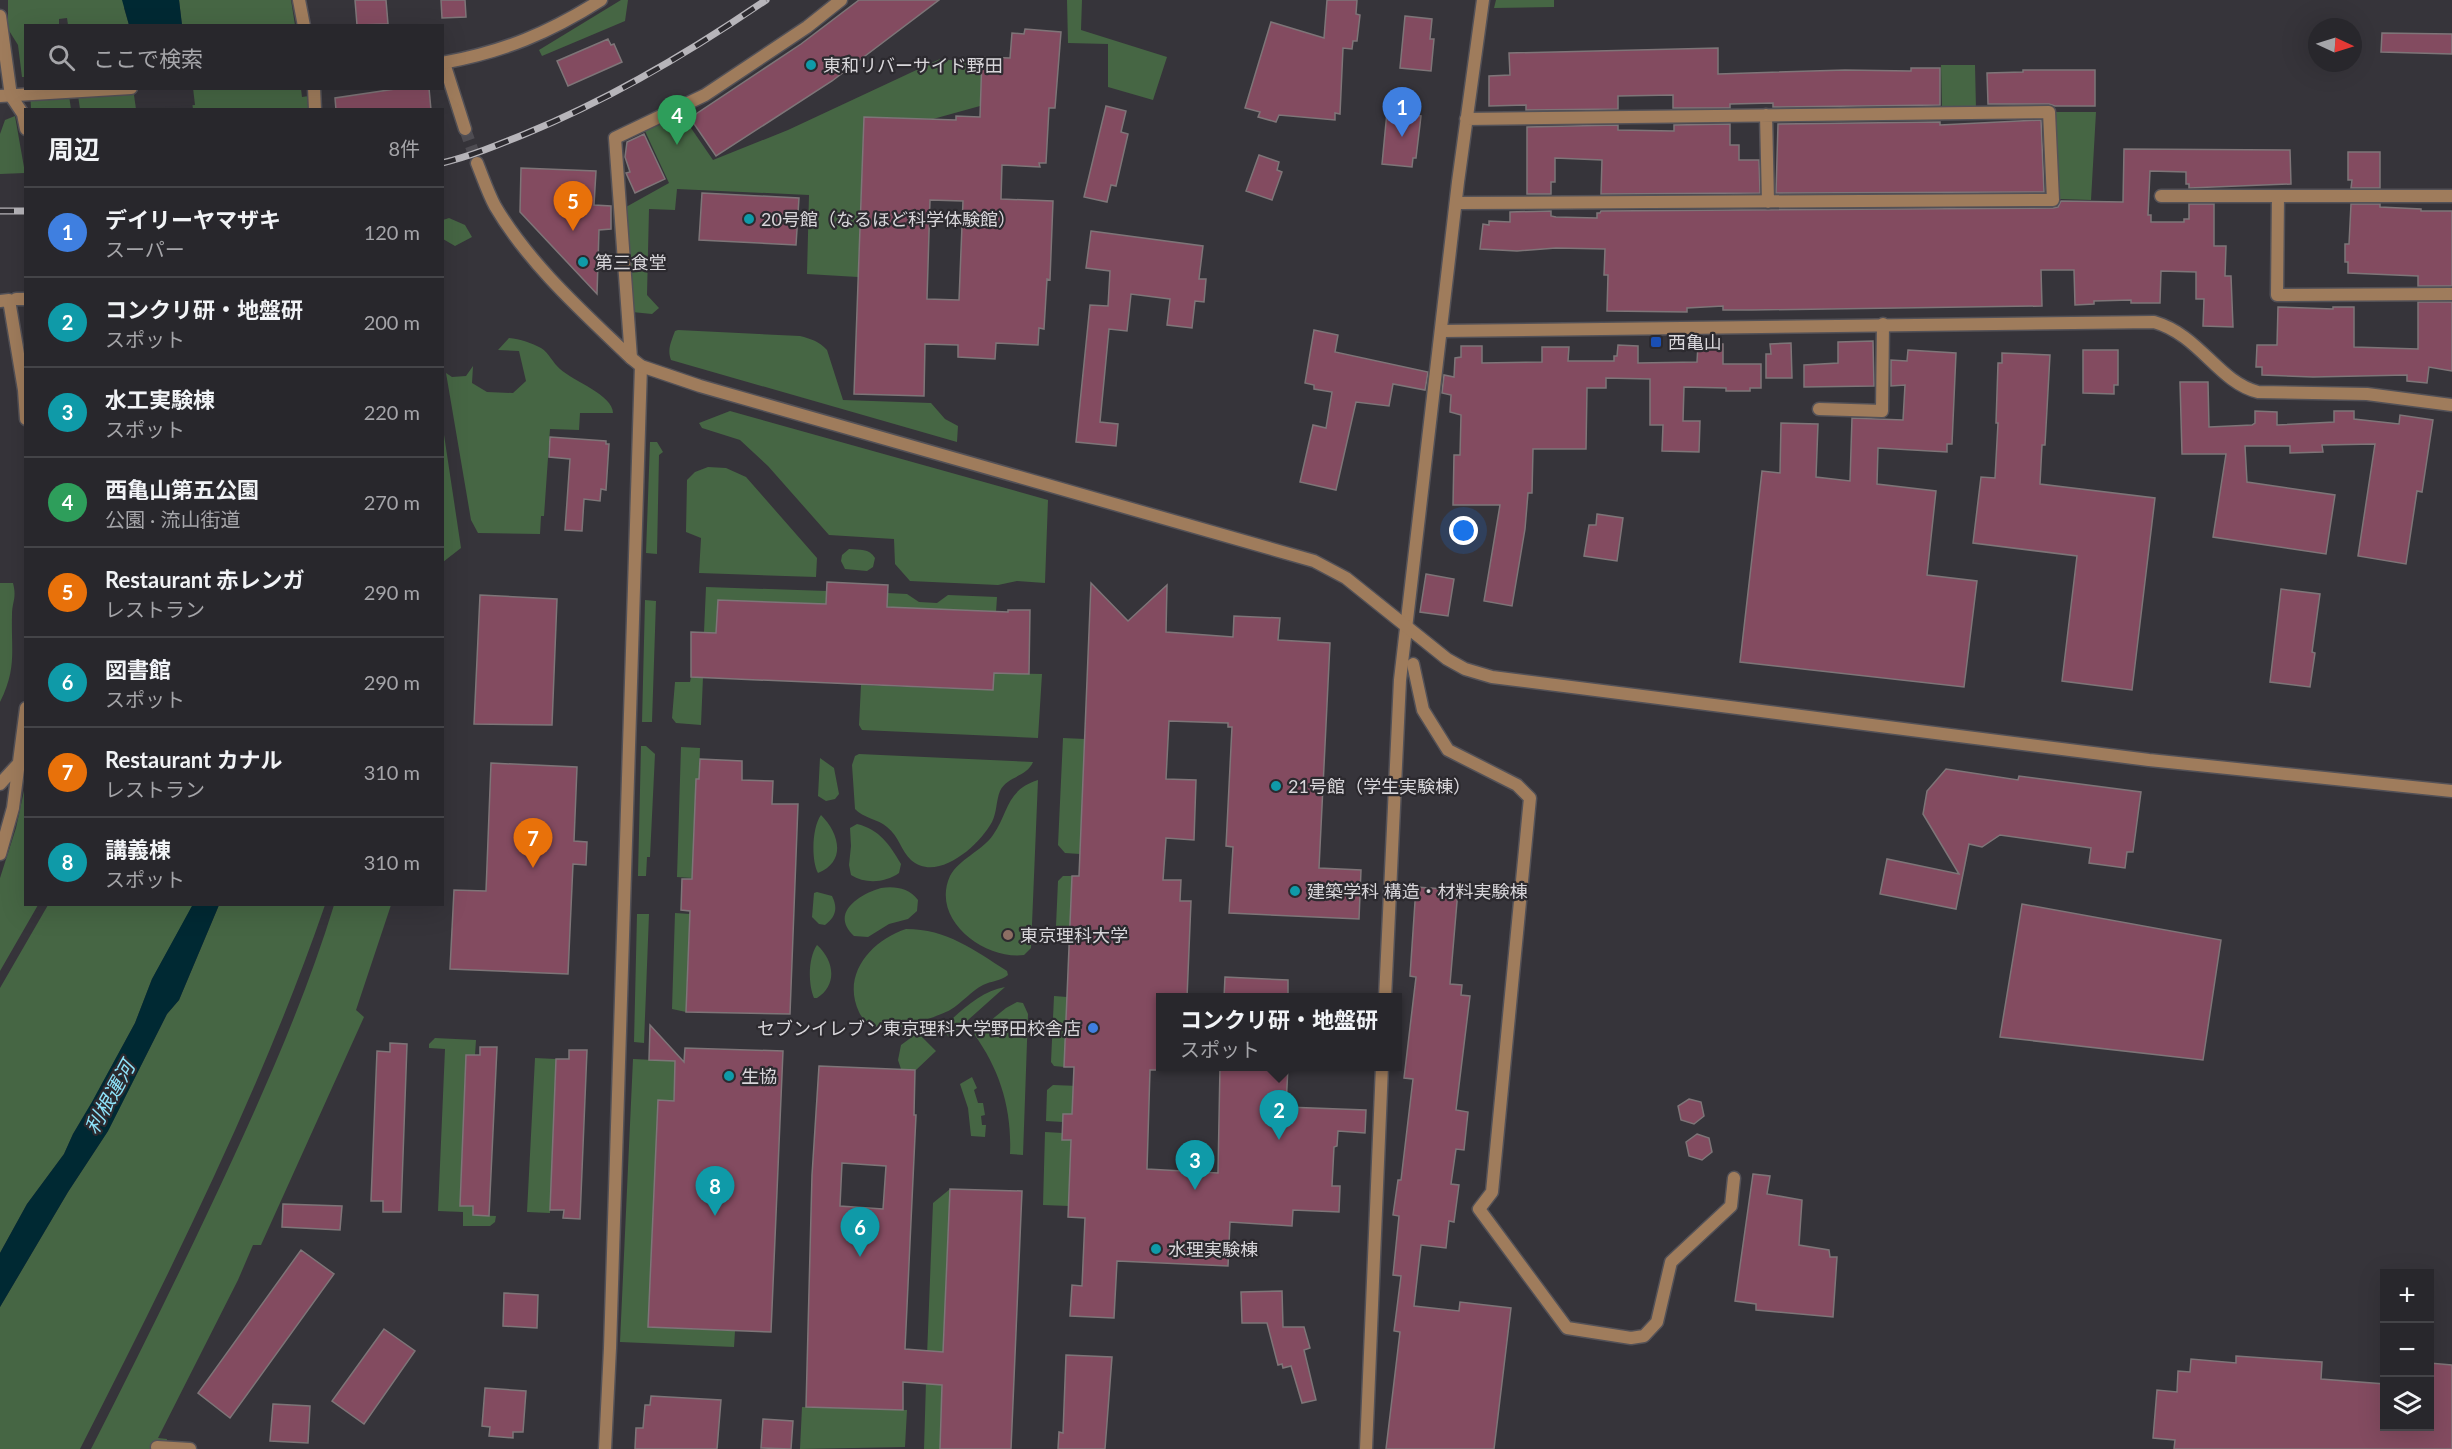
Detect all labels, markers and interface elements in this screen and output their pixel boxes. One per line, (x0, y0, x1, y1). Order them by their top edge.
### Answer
north arrow (2308, 18, 2362, 72)
search box (24, 24, 444, 90)
icon: search (45, 41, 78, 74)
text: ここで検索 (93, 45, 203, 72)
place label: 東和リバーサイド野田 (823, 54, 1003, 76)
marker: 東和リバーサイド野田 (804, 58, 818, 72)
pin: 1 (1382, 88, 1422, 137)
pin: 4 (658, 96, 696, 145)
text: 周辺 (48, 133, 100, 165)
text: 8件 (388, 136, 420, 160)
pin: 5 (554, 182, 592, 231)
text: デイリーヤマザキ (105, 206, 281, 233)
place label: 20号館（なるほど科学体験館） (761, 208, 1016, 230)
marker: 20号館（なるほど科学体験館） (742, 212, 756, 226)
text: 1 (62, 220, 73, 244)
text: 120 m (364, 220, 420, 244)
text: スーパー (105, 237, 185, 261)
place label: 第三食堂 (595, 251, 667, 273)
marker: 第三食堂 (576, 255, 590, 269)
text: コンクリ研・地盤研 (105, 296, 303, 323)
text: 2 (62, 310, 73, 334)
text: 200 m (364, 310, 420, 334)
text: スポット (105, 327, 185, 351)
place label: 西亀山 (1668, 331, 1722, 353)
marker: 西亀山 (1649, 335, 1663, 349)
text: 水工実験棟 (105, 386, 215, 413)
text: 3 (62, 400, 73, 424)
text: 220 m (364, 400, 420, 424)
text: スポット (105, 417, 185, 441)
text: 西亀山第五公園 (105, 476, 259, 503)
text: 4 (62, 490, 73, 514)
text: 270 m (364, 490, 420, 514)
text: 公園 · 流山街道 (105, 507, 240, 531)
your location (1449, 516, 1478, 545)
text: Restaurant 赤レンガ (105, 566, 305, 593)
text: 5 (62, 580, 73, 604)
text: 290 m (364, 580, 420, 604)
text: レストラン (105, 597, 205, 621)
text: 図書館 (105, 656, 171, 683)
text: 6 (62, 670, 73, 694)
text: 290 m (364, 670, 420, 694)
text: スポット (105, 687, 185, 711)
text: Restaurant カナル (105, 746, 283, 773)
text: 7 (62, 760, 73, 784)
text: 310 m (364, 760, 420, 784)
place label: 21号館（学生実験棟） (1288, 775, 1471, 797)
text: レストラン (105, 777, 205, 801)
marker: 21号館（学生実験棟） (1269, 779, 1283, 793)
pin: 7 (514, 818, 552, 868)
text: 講義棟 (105, 836, 171, 863)
text: 8 (62, 850, 73, 874)
text: 310 m (364, 850, 420, 874)
text: スポット (105, 867, 185, 891)
place label: 建築学科 構造・材料実験棟 (1307, 880, 1528, 902)
marker: 建築学科 構造・材料実験棟 (1288, 884, 1302, 898)
place label: 東京理科大学 (1020, 924, 1128, 946)
marker: 東京理科大学 (1001, 928, 1015, 942)
popup (1156, 993, 1402, 1071)
text: コンクリ研・地盤研 (1180, 1006, 1378, 1033)
place label: セブンイレブン東京理科大学野田校舎店 (757, 1017, 1081, 1039)
marker: セブンイレブン東京理科大学野田校舎店 (1086, 1021, 1100, 1035)
text: スポット (1180, 1037, 1260, 1061)
water label: 利根運河 (79, 1053, 141, 1138)
place label: 生協 (741, 1065, 777, 1087)
marker: 生協 (722, 1069, 736, 1083)
pin: 2 (1260, 1090, 1298, 1140)
pin: 3 (1176, 1140, 1214, 1190)
pin: 8 (696, 1166, 734, 1216)
pin: 6 (840, 1208, 880, 1257)
place label: 水理実験棟 (1168, 1238, 1258, 1260)
marker: 水理実験棟 (1149, 1242, 1163, 1256)
map controls (2380, 1269, 2434, 1431)
button: + (2380, 1269, 2434, 1323)
button: − (2380, 1323, 2434, 1377)
button: layers (2380, 1377, 2434, 1431)

